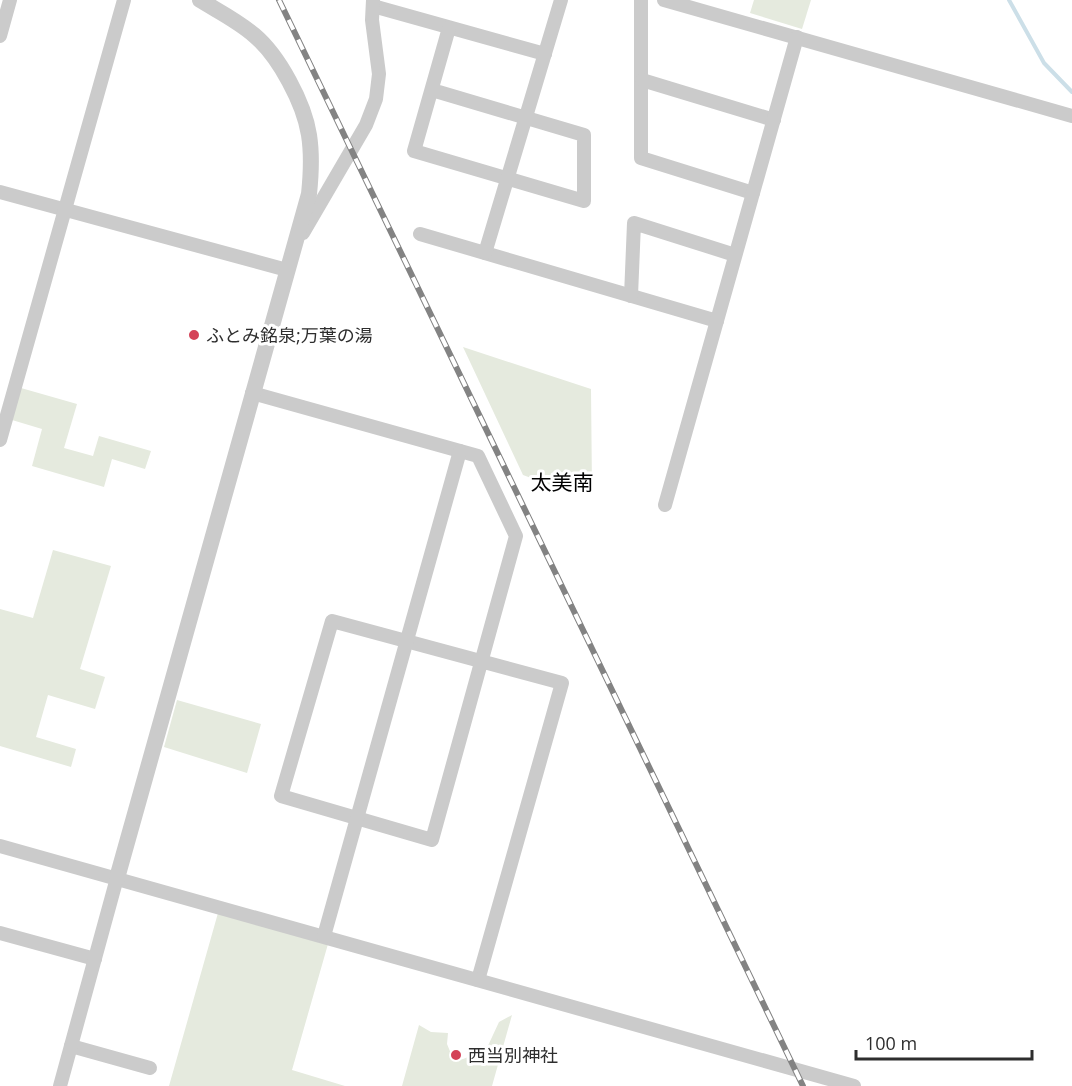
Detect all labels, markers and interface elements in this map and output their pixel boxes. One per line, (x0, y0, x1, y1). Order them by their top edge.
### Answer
place label: ふとみ銘泉;万葉の湯 (206, 323, 373, 347)
marker: ふとみ銘泉;万葉の湯 (187, 328, 201, 342)
district label: 太美南 (531, 468, 594, 496)
scale bar (856, 1023, 1032, 1061)
text: 100 m (865, 1031, 917, 1055)
place label: 西当別神社 (468, 1043, 558, 1067)
marker: 西当別神社 (449, 1048, 463, 1062)

